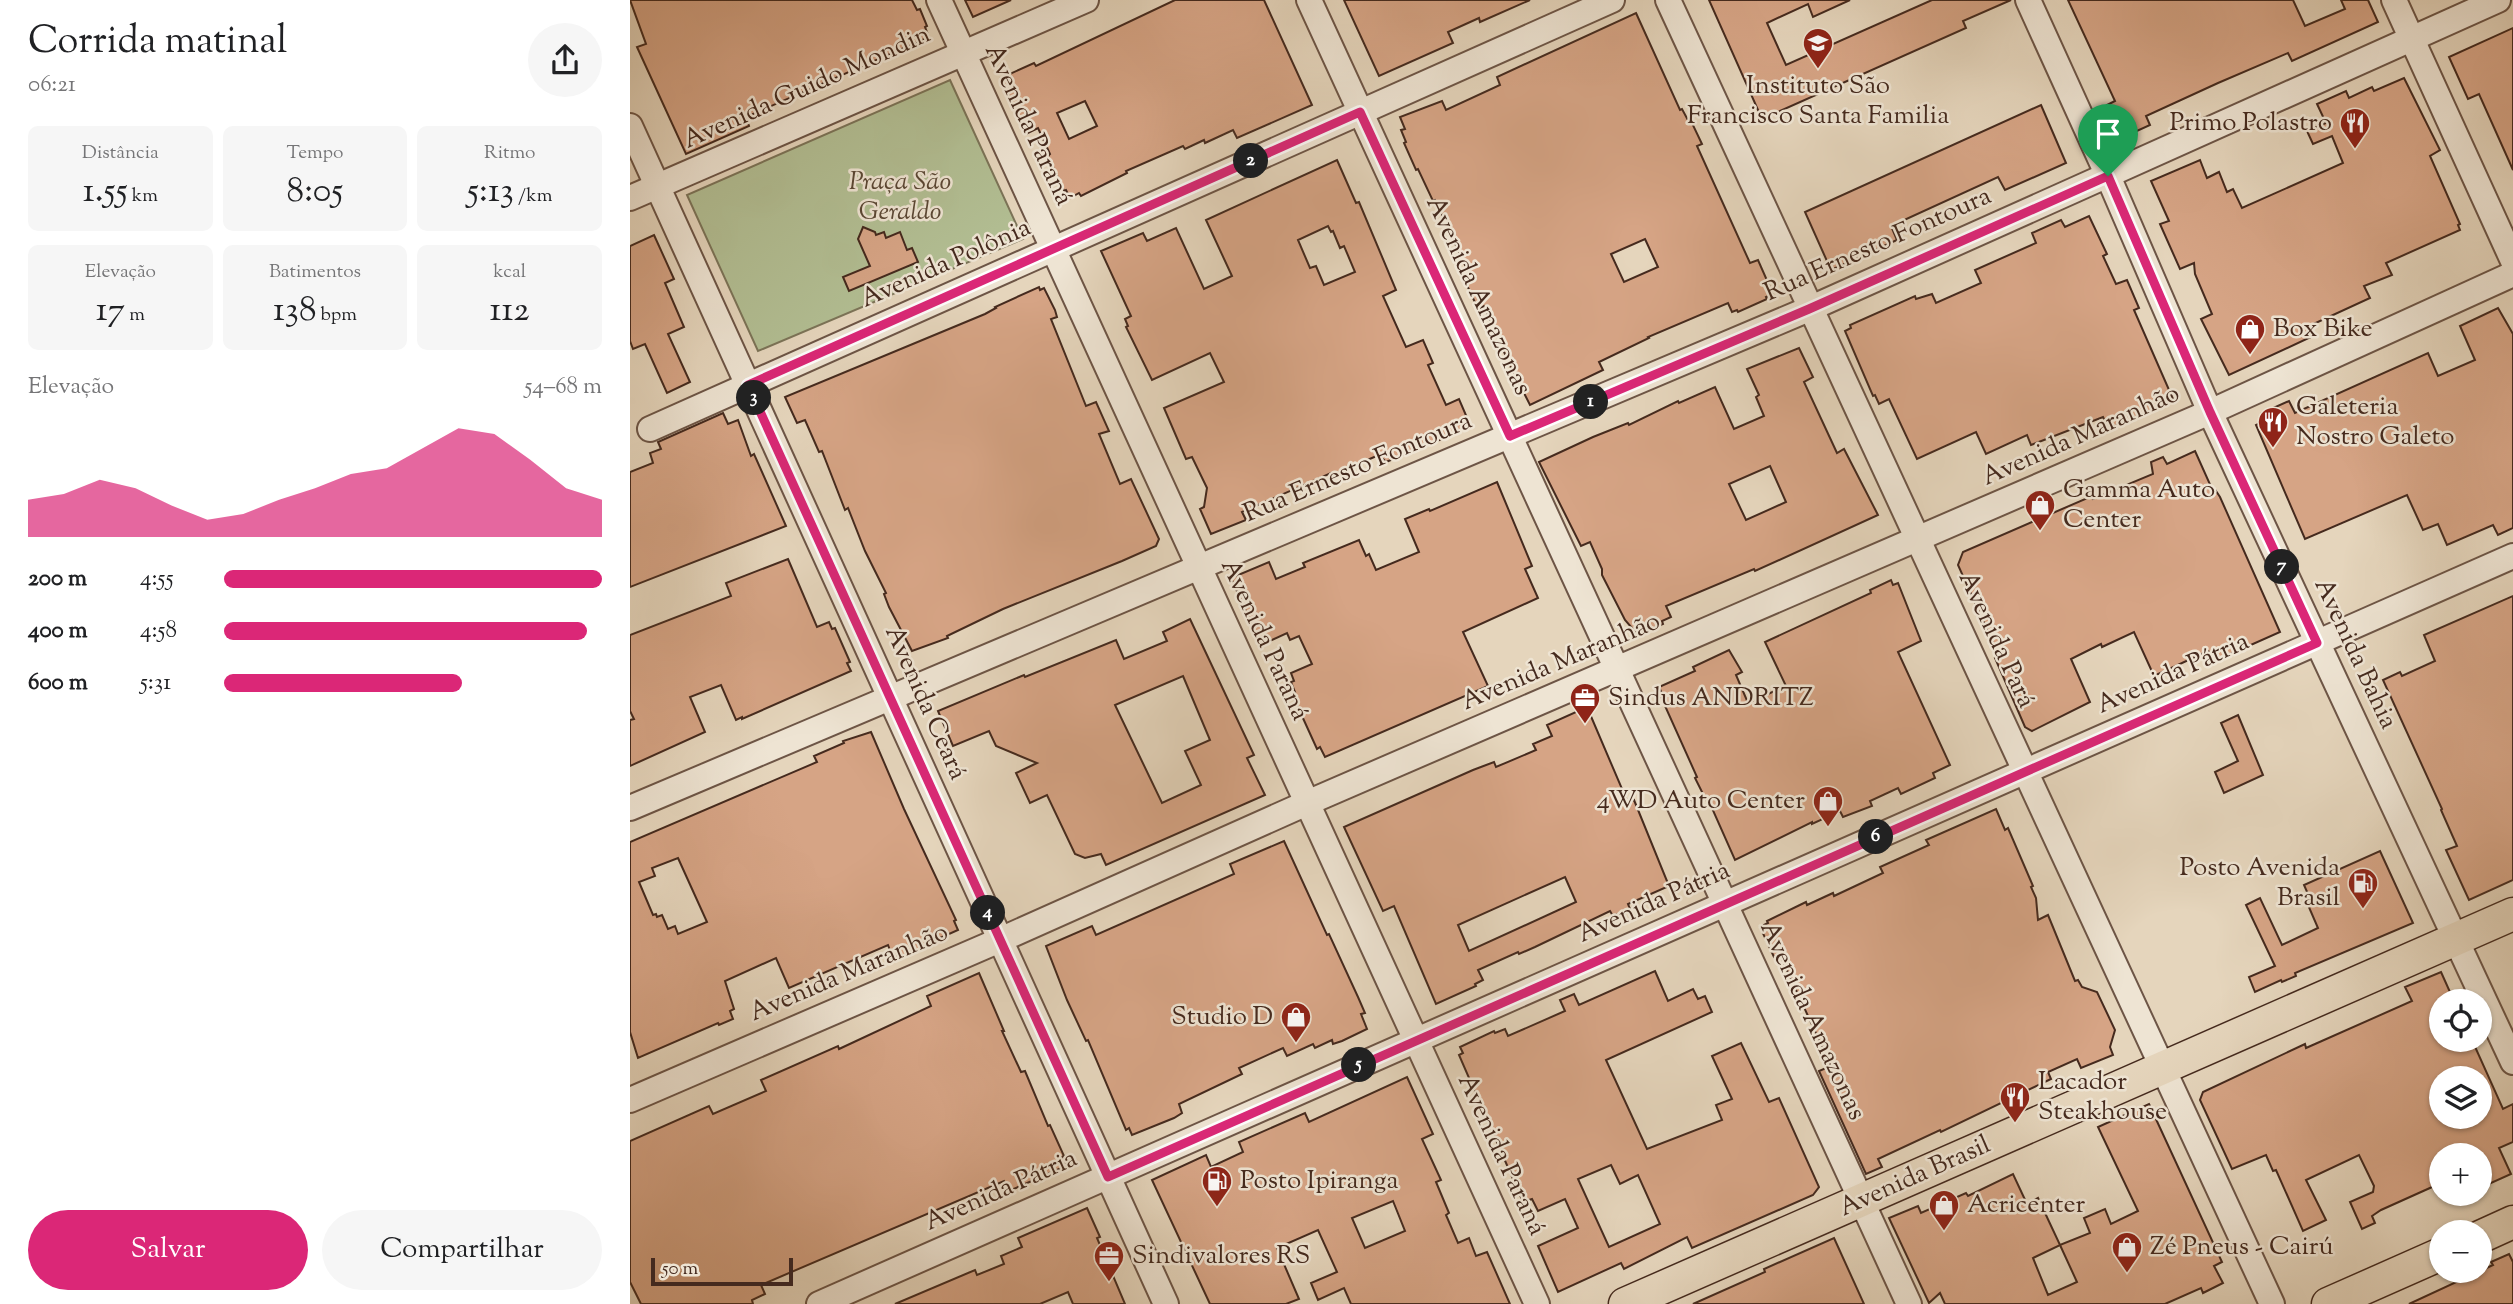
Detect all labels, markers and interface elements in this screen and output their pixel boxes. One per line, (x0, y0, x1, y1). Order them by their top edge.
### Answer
text: Corrida matinal (28, 16, 287, 70)
street label: Avenida Guido Mondin (677, 17, 937, 159)
button: share (528, 23, 602, 97)
school or university icon: Instituto São Francisco Santa Familia (1801, 26, 1835, 70)
street label: Avenida Paraná (974, 38, 1082, 212)
place label: Instituto São Francisco Santa Familia (1687, 68, 1949, 135)
text: 06:21 (28, 69, 76, 102)
pin (2078, 104, 2138, 176)
place label: Primo Polastro (2170, 105, 2332, 142)
restaurant icon: Primo Polastro (2338, 106, 2372, 150)
icon: arrive (2089, 115, 2127, 153)
text: Distância (82, 140, 159, 167)
text: Tempo (286, 140, 344, 167)
text: Ritmo (484, 140, 535, 167)
pin: 2 (1234, 144, 1268, 178)
text: 2 (1246, 147, 1255, 174)
park label: Praça São Geraldo (849, 164, 951, 231)
text: 1.55 (83, 167, 128, 218)
text: 8:05 (287, 167, 343, 218)
text: 5:13 (467, 167, 514, 218)
street label: Rua Ernesto Fontoura (1759, 178, 1997, 312)
text: km (128, 183, 158, 210)
text: /km (514, 183, 552, 210)
street label: Avenida Amazonas (1416, 190, 1540, 402)
street label: Avenida Polônia (855, 210, 1037, 318)
text: Elevação (85, 259, 156, 286)
text: Batimentos (269, 259, 361, 286)
text: kcal (493, 259, 526, 286)
text: 17 (96, 286, 125, 337)
text: 138 (273, 286, 317, 337)
text: 112 (490, 286, 530, 337)
text: m (125, 302, 145, 329)
text: bpm (317, 302, 357, 329)
place label: Box Bike (2273, 311, 2373, 348)
shop icon: Box Bike (2233, 312, 2267, 356)
text: Elevação (28, 371, 114, 404)
text: 54–68 m (524, 371, 602, 404)
street label: Avenida Maranhão (1976, 376, 2186, 496)
pin: 3 (736, 380, 772, 416)
text: 3 (750, 384, 757, 411)
pin: 1 (1574, 384, 1608, 420)
text: 1 (1587, 388, 1594, 415)
place label: Galeteria Nostro Galeto (2296, 389, 2455, 456)
street label: Rua Ernesto Fontoura (1238, 403, 1478, 533)
restaurant icon: Galeteria Nostro Galeto (2256, 405, 2290, 449)
place label: Gamma Auto Center (2063, 472, 2215, 539)
shop icon: Gamma Auto Center (2023, 488, 2057, 532)
pin: 7 (2264, 550, 2300, 584)
street label: Avenida Paraná (1210, 553, 1318, 727)
text: 7 (2277, 553, 2286, 580)
text: 200 m (28, 563, 87, 596)
text: 4:55 (140, 563, 174, 596)
street label: Avenida Pará (1948, 565, 2044, 715)
street label: Avenida Bahia (2304, 573, 2406, 735)
street label: Avenida Maranhão (1456, 603, 1666, 721)
text: 400 m (28, 615, 88, 648)
text: 4:58 (140, 615, 177, 648)
street label: Avenida Ceará (874, 620, 976, 786)
street label: Avenida Pátria (2091, 624, 2255, 724)
text: 600 m (28, 667, 88, 700)
text: 5:31 (140, 667, 171, 700)
place label: Sindus ANDRITZ (1608, 680, 1814, 717)
office icon: Sindus ANDRITZ (1568, 681, 1602, 725)
place label: 4WD Auto Center (1597, 783, 1805, 820)
shop icon: 4WD Auto Center (1811, 784, 1845, 828)
pin: 6 (1858, 820, 1894, 854)
text: 6 (1871, 823, 1880, 850)
place label: Posto Avenida Brasil (2179, 850, 2340, 917)
street label: Avenida Pátria (1572, 853, 1736, 953)
fuel station icon: Posto Avenida Brasil (2346, 866, 2380, 910)
pin: 4 (970, 895, 1006, 930)
text: 4 (983, 899, 992, 926)
street label: Avenida Maranhão (744, 914, 954, 1032)
street label: Avenida Amazonas (1750, 915, 1874, 1127)
map controls (2429, 989, 2492, 1283)
button: locate (2429, 989, 2492, 1052)
place label: Studio D (1171, 999, 1273, 1036)
shop icon: Studio D (1279, 1000, 1313, 1044)
pin: 5 (1342, 1048, 1376, 1082)
text: 5 (1355, 1051, 1362, 1078)
place label: Lacador Steakhouse (2038, 1064, 2167, 1131)
button: layers (2429, 1066, 2492, 1129)
street label: Avenida Paraná (1447, 1068, 1555, 1242)
restaurant icon: Lacador Steakhouse (1998, 1080, 2032, 1124)
street label: Avenida Brasil (1833, 1127, 1997, 1227)
street label: Avenida Pátria (919, 1141, 1083, 1241)
button: + (2429, 1143, 2492, 1206)
place label: Posto Ipiranga (1240, 1163, 1398, 1200)
fuel station icon: Posto Ipiranga (1200, 1164, 1234, 1208)
place label: Acricenter (1967, 1187, 2086, 1224)
shop icon: Acricenter (1927, 1188, 1961, 1232)
button: Salvar (28, 1210, 308, 1290)
button: Compartilhar (322, 1210, 602, 1290)
button: − (2429, 1220, 2492, 1283)
place label: Zé Pneus - Cairú (2150, 1229, 2334, 1266)
shop icon: Zé Pneus - Cairú (2110, 1230, 2144, 1274)
place label: Sindivalores RS (1132, 1238, 1310, 1275)
office icon: Sindivalores RS (1092, 1239, 1126, 1283)
scale bar (651, 1255, 793, 1287)
text: 50 m (662, 1256, 698, 1283)

